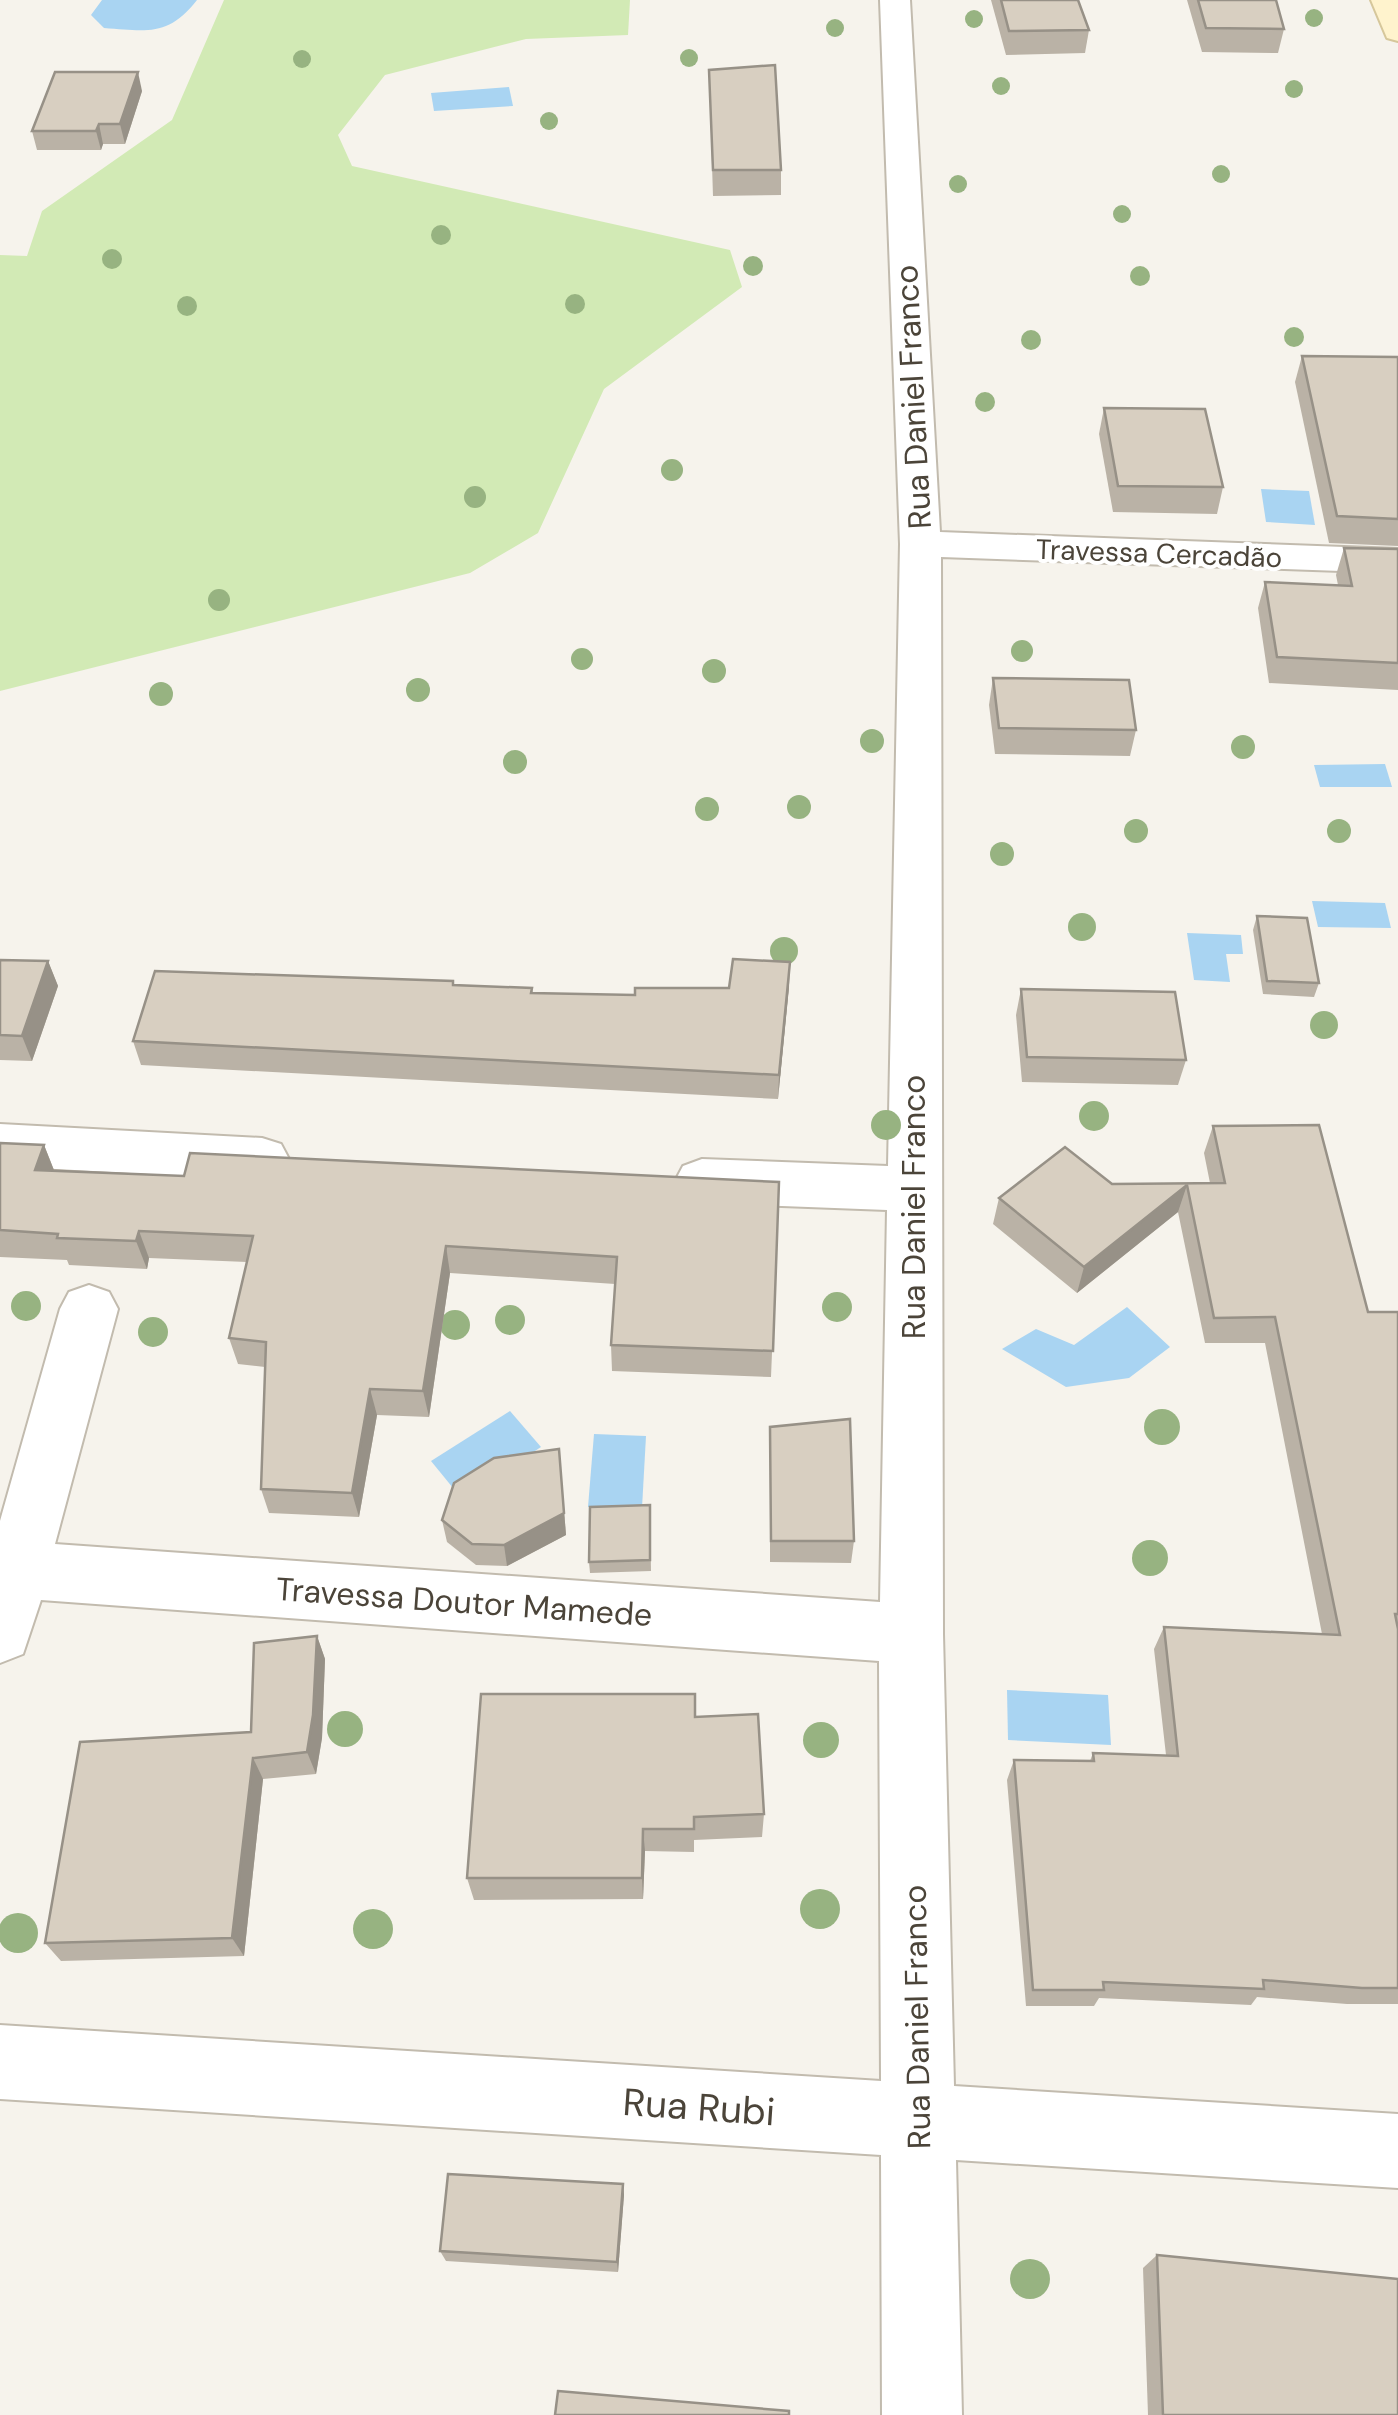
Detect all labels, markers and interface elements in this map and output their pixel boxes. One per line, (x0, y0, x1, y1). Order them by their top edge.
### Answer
street label: Rua Daniel Franco (885, 264, 941, 530)
street label: Travessa Cercadão (1035, 531, 1283, 576)
street label: Rua Daniel Franco (893, 1075, 935, 1339)
street label: Travessa Doutor Mamede (274, 1568, 654, 1636)
street label: Rua Daniel Franco (894, 1884, 940, 2150)
street label: Rua Rubi (621, 2077, 777, 2137)

